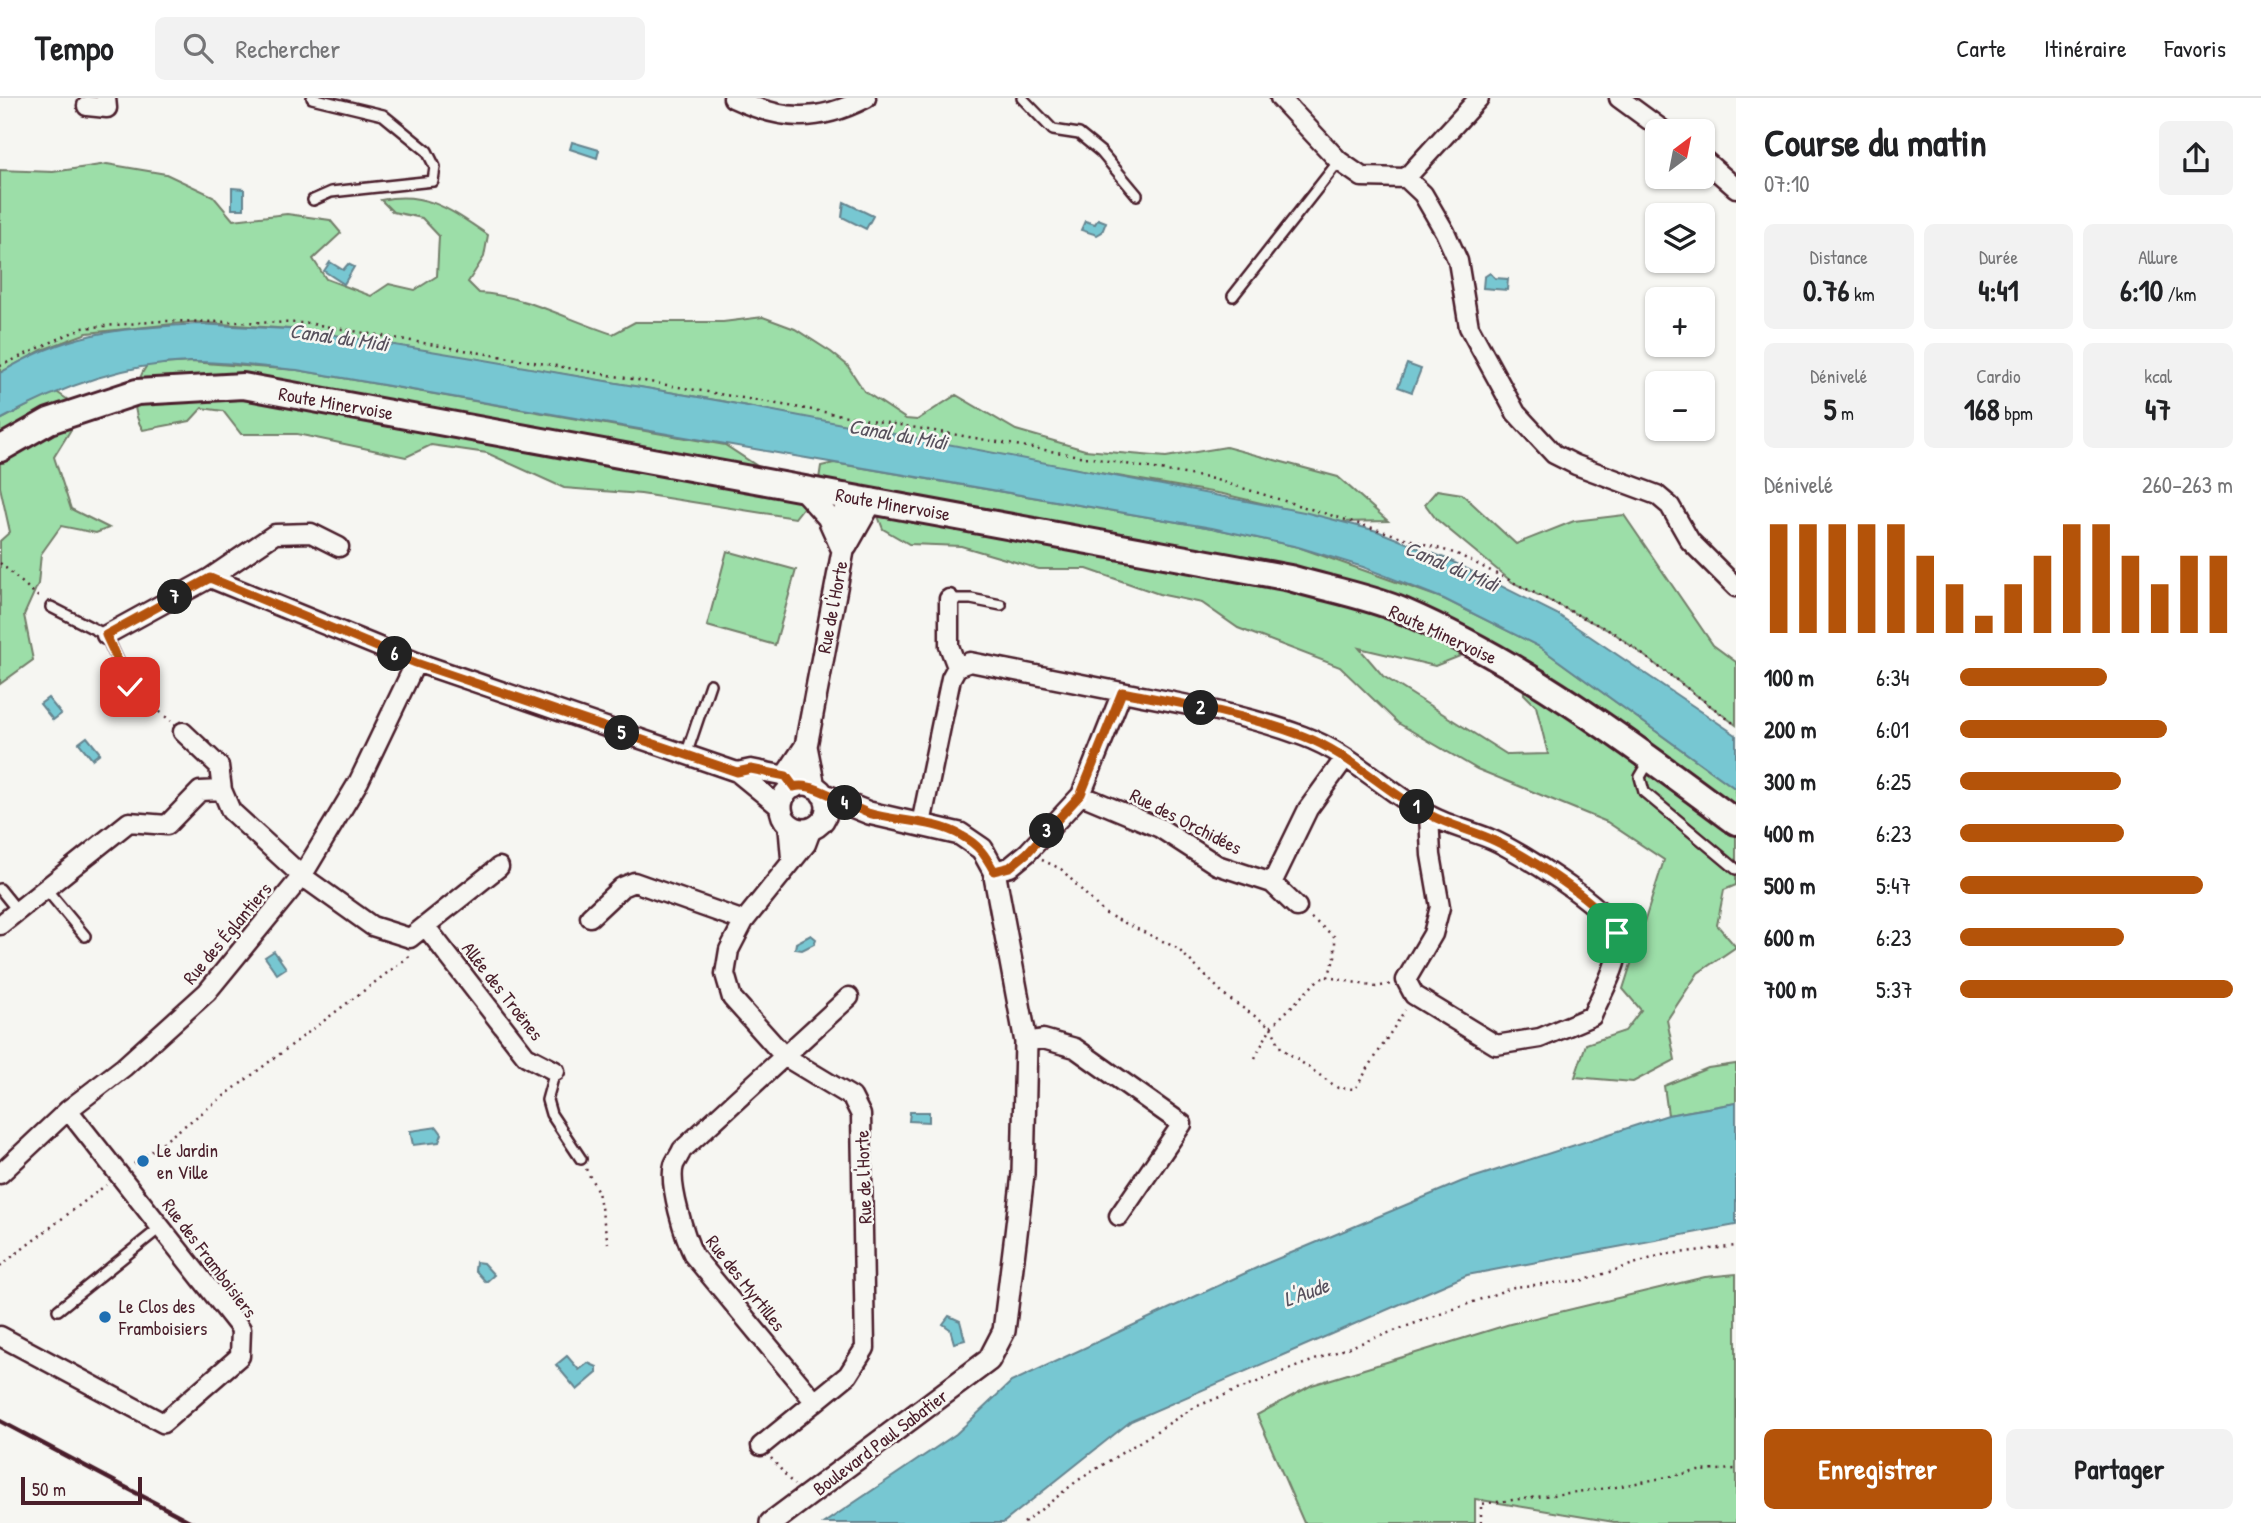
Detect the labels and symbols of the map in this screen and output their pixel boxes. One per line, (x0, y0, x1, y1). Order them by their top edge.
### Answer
north arrow (1645, 119, 1715, 189)
water label: Canal du Midi (288, 316, 392, 359)
street label: Route Minervoise (277, 380, 396, 426)
water label: Canal du Midi (847, 411, 952, 457)
street label: Route Minervoise (834, 481, 953, 527)
water label: Canal du Midi (1401, 533, 1506, 600)
street label: Rue de l'Horte (810, 558, 854, 655)
pin: 7 (158, 580, 192, 614)
street label: Route Minervoise (1385, 598, 1501, 670)
pin: 6 (378, 636, 412, 672)
pin (100, 657, 160, 717)
pin: 2 (1184, 690, 1218, 726)
pin: 5 (604, 716, 640, 750)
street label: Rue des Orchidées (1126, 782, 1246, 860)
pin: 4 (828, 786, 862, 820)
pin: 1 (1400, 790, 1434, 824)
pin: 3 (1030, 814, 1064, 848)
street label: Rue des Églantiers (177, 876, 277, 990)
pin (1587, 903, 1647, 963)
street label: Allée des Troënes (456, 936, 550, 1046)
street label: Rue de l'Horte (848, 1129, 878, 1224)
place label: Le Jardin en Ville (157, 1137, 218, 1185)
marker: Le Jardin en Ville (135, 1153, 151, 1169)
street label: Rue des Framboisiers (157, 1193, 263, 1323)
street label: Rue des Myrtilles (700, 1230, 792, 1336)
water label: L'Aude (1279, 1270, 1334, 1314)
place label: Le Clos des Framboisiers (118, 1293, 207, 1341)
marker: Le Clos des Framboisiers (97, 1309, 113, 1325)
street label: Boulevard Paul Sabatier (807, 1382, 953, 1501)
scale bar (21, 1474, 142, 1506)

